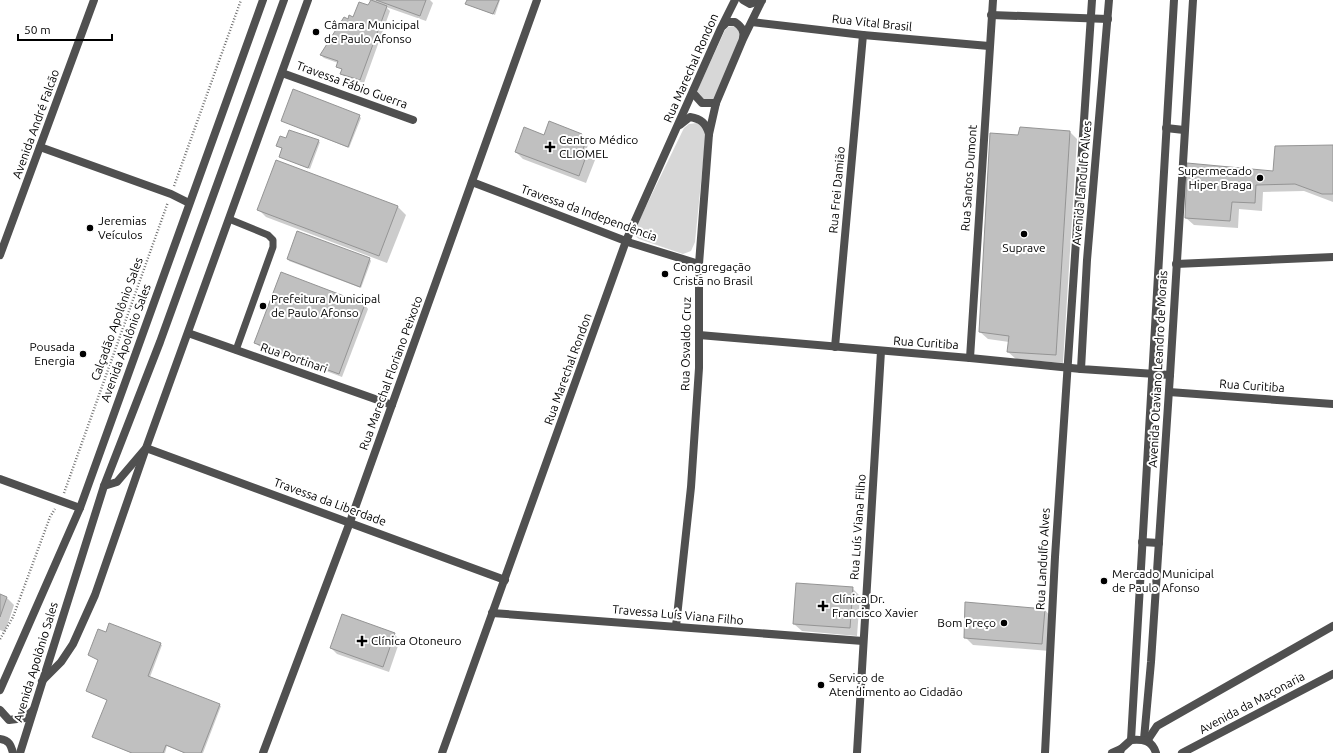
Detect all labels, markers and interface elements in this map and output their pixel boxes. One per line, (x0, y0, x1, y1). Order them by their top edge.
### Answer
street label: Rua Marechal Rondon (661, 11, 720, 124)
street label: Rua Vital Brasil (831, 12, 913, 33)
scale bar (18, 16, 112, 42)
place label: Câmara Municipal de Paulo Afonso (324, 18, 419, 45)
text: 50 m (24, 23, 51, 36)
marker: Câmara Municipal de Paulo Afonso (311, 27, 321, 37)
street label: Travessa Fábio Guerra (295, 58, 409, 111)
street label: Avenida André Falcão (10, 67, 61, 180)
street label: Avenida Landulfo Alves (1070, 120, 1093, 246)
street label: Rua Santos Dumont (958, 124, 979, 232)
place label: Centro Médico CLIOMEL (559, 133, 638, 160)
marker: Centro Médico CLIOMEL (544, 141, 556, 153)
street label: Rua Frei Damião (826, 146, 847, 234)
place label: Supermecado Hiper Braga (1178, 164, 1252, 191)
marker: Supermecado Hiper Braga (1255, 173, 1265, 183)
street label: Travessa da Independência (519, 182, 659, 243)
place label: Jeremias Veículos (98, 214, 146, 241)
marker: Jeremias Veículos (85, 223, 95, 233)
marker: Suprave (1019, 229, 1029, 239)
place label: Suprave (1002, 241, 1046, 254)
street label: Calçadão Apolônio Sales (88, 255, 145, 382)
place label: Conggregação Cristã no Brasil (673, 260, 753, 287)
marker: Conggregação Cristã no Brasil (660, 269, 670, 279)
street label: Avenida Otaviano Leandro de Morais (1146, 270, 1169, 468)
street label: Avenida Apolônio Sales (98, 282, 153, 404)
place label: Prefeitura Municipal de Paulo Afonso (271, 292, 380, 319)
street label: Rua Marechal Floriano Peixoto (356, 294, 425, 452)
street label: Rua Osvaldo Cruz (678, 296, 693, 391)
marker: Prefeitura Municipal de Paulo Afonso (258, 301, 268, 311)
street label: Rua Marechal Rondon (541, 311, 594, 426)
street label: Rua Curitiba (893, 334, 959, 351)
place label: Pousada Energia (30, 340, 75, 367)
street label: Rua Portinari (259, 340, 329, 375)
marker: Pousada Energia (78, 349, 88, 359)
street label: Rua Curitiba (1219, 377, 1285, 394)
street label: Rua Luís Viana Filho (847, 474, 868, 580)
street label: Travessa da Liberdade (272, 475, 388, 528)
street label: Rua Landulfo Alves (1033, 508, 1052, 610)
place label: Mercado Municipal de Paulo Afonso (1112, 567, 1214, 594)
marker: Mercado Municipal de Paulo Afonso (1099, 576, 1109, 586)
place label: Clínica Dr. Francisco Xavier (832, 592, 919, 619)
street label: Avenida Apolônio Sales (11, 600, 60, 723)
marker: Clínica Dr. Francisco Xavier (817, 600, 829, 612)
street label: Travessa Luís Viana Filho (612, 602, 744, 627)
place label: Bom Preço (937, 616, 996, 629)
marker: Bom Preço (999, 618, 1009, 628)
place label: Clínica Otoneuro (371, 634, 462, 647)
marker: Clínica Otoneuro (356, 635, 368, 647)
street label: Avenida da Maçonaria (1197, 669, 1307, 736)
place label: Serviço de Atendimento ao Cidadão (829, 671, 963, 698)
marker: Serviço de Atendimento ao Cidadão (816, 680, 826, 690)

